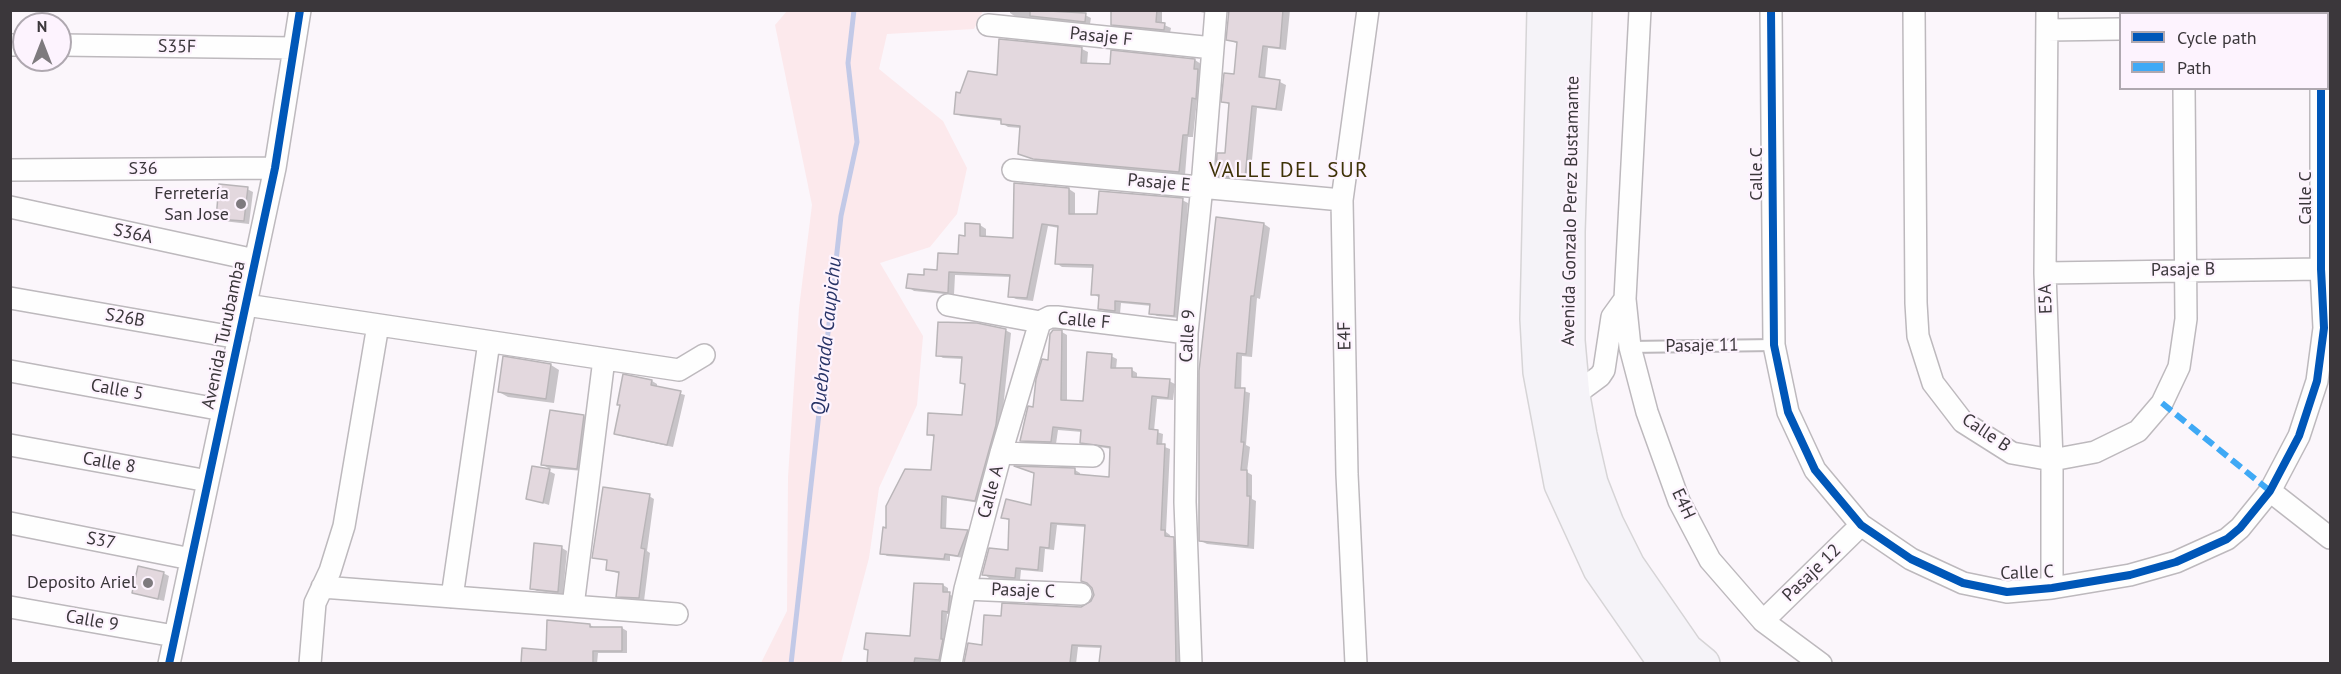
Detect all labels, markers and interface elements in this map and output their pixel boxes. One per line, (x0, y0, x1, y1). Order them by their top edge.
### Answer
north arrow (12, 12, 72, 72)
legend (2119, 12, 2329, 90)
text: N (37, 16, 47, 36)
street label: Pasaje F (1069, 23, 1133, 51)
text: Cycle path (2177, 26, 2257, 49)
street label: S35F (158, 36, 196, 58)
text: Path (2177, 56, 2211, 79)
street label: Avenida Gonzalo Perez Bustamante (1558, 76, 1584, 346)
street label: Calle C (1746, 147, 1768, 201)
street label: S36 (128, 158, 158, 180)
district label: VALLE DEL SUR (1209, 158, 1369, 184)
street label: Pasaje E (1127, 169, 1191, 197)
street label: Calle C (2295, 171, 2317, 225)
place label: Ferretería San Jose (154, 183, 229, 226)
marker: Ferretería San Jose (234, 197, 248, 211)
street label: S36A (111, 219, 155, 249)
water label: Quebrada Caupichu (807, 256, 847, 416)
street label: Avenida Turubamba (198, 259, 250, 411)
street label: Pasaje B (2151, 259, 2215, 281)
street label: E5A (2035, 284, 2057, 314)
street label: S26B (104, 304, 146, 332)
street label: Calle F (1057, 308, 1111, 334)
street label: Calle 9 (1176, 309, 1200, 363)
street label: E4F (1334, 321, 1356, 351)
street label: Pasaje 11 (1665, 335, 1739, 357)
street label: Calle 5 (89, 375, 145, 405)
street label: Calle B (1958, 409, 2014, 457)
street label: Calle 8 (81, 448, 137, 478)
street label: Calle A (974, 463, 1008, 521)
street label: E4H (1667, 485, 1699, 523)
street label: S37 (85, 528, 117, 554)
street label: Pasaje 12 (1778, 540, 1846, 606)
street label: Calle C (2000, 561, 2054, 585)
place label: Deposito Ariel (27, 572, 136, 594)
marker: Deposito Ariel (141, 576, 155, 590)
street label: Pasaje C (991, 579, 1055, 603)
street label: Calle 9 (64, 606, 120, 636)

